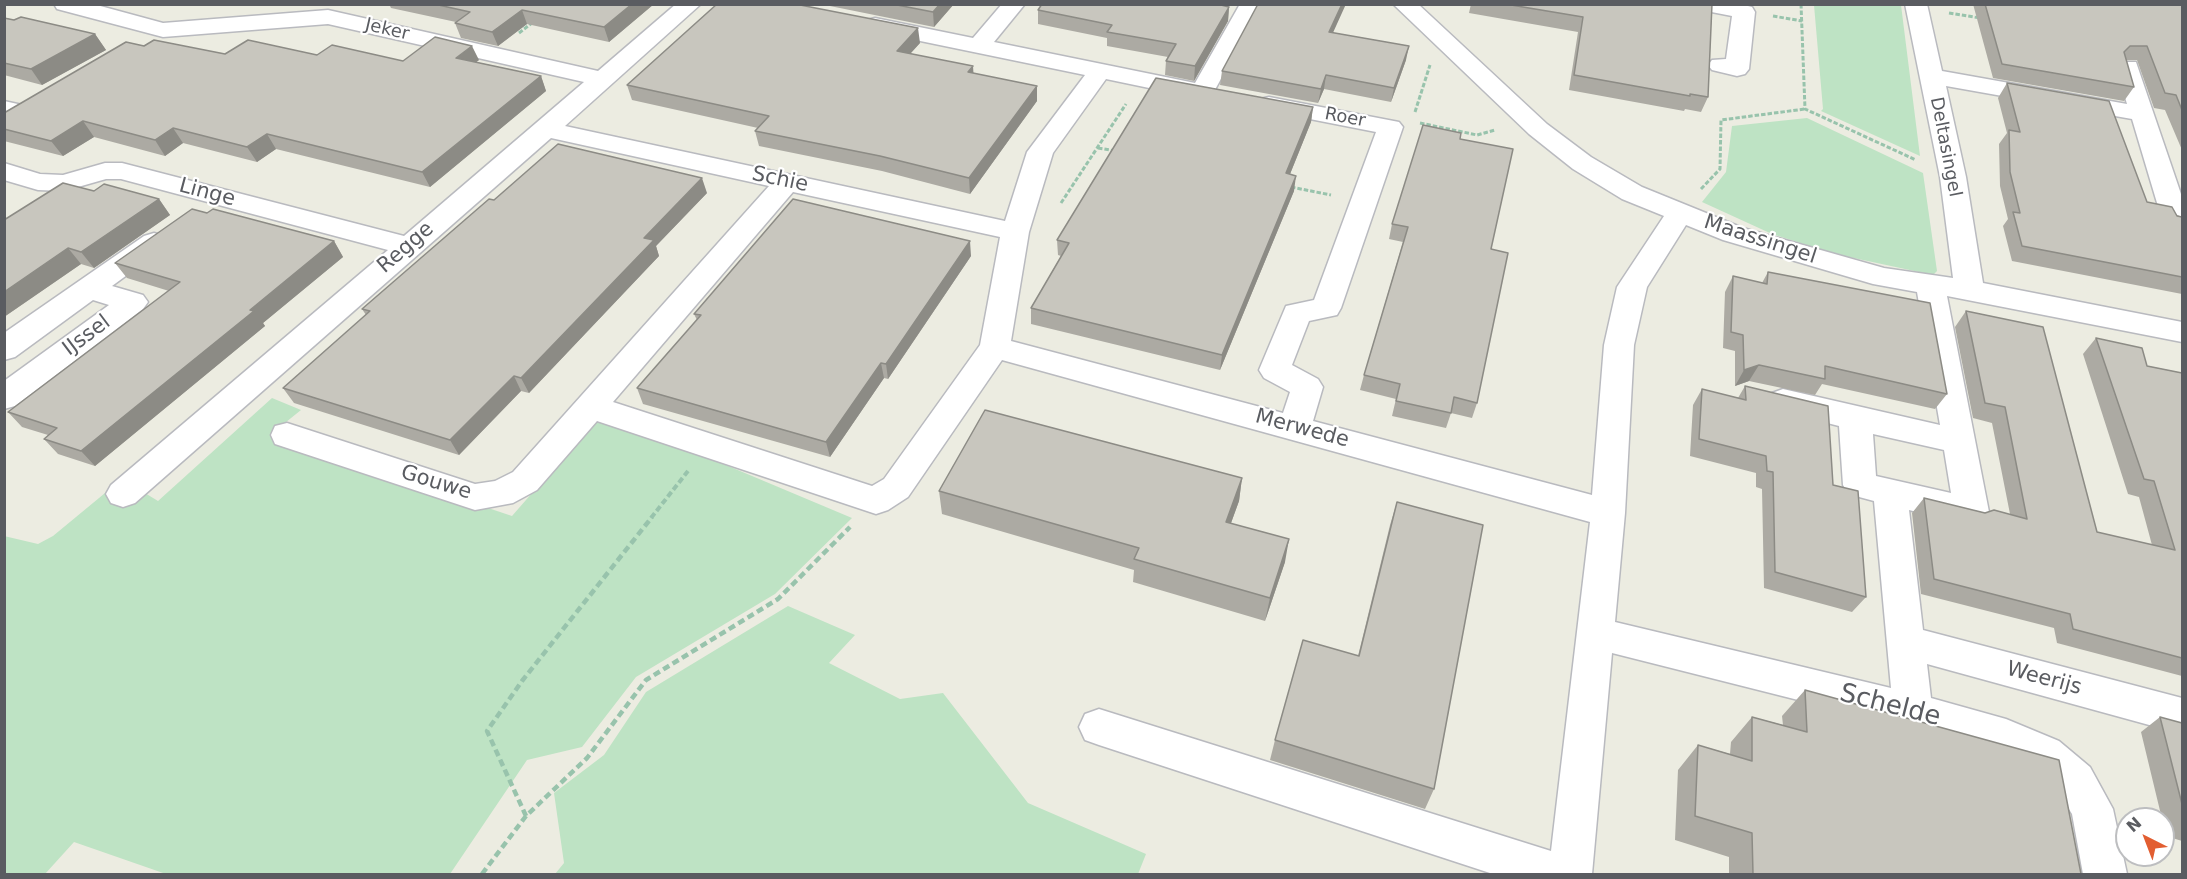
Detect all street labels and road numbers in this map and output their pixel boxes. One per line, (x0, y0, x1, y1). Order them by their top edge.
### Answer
street label: Jeker (363, 14, 411, 46)
street label: Deltasingel (1925, 95, 1965, 199)
street label: Roer (1323, 103, 1367, 133)
street label: Schie (750, 162, 810, 198)
street label: Linge (176, 173, 238, 213)
street label: Maassingel (1700, 210, 1820, 270)
street label: Regge (373, 217, 439, 279)
street label: IJssel (58, 310, 116, 362)
street label: Merwede (1252, 404, 1352, 454)
street label: Gouwe (398, 460, 474, 506)
street label: Weerijs (2004, 657, 2084, 701)
street label: Schelde (1836, 678, 1944, 734)

